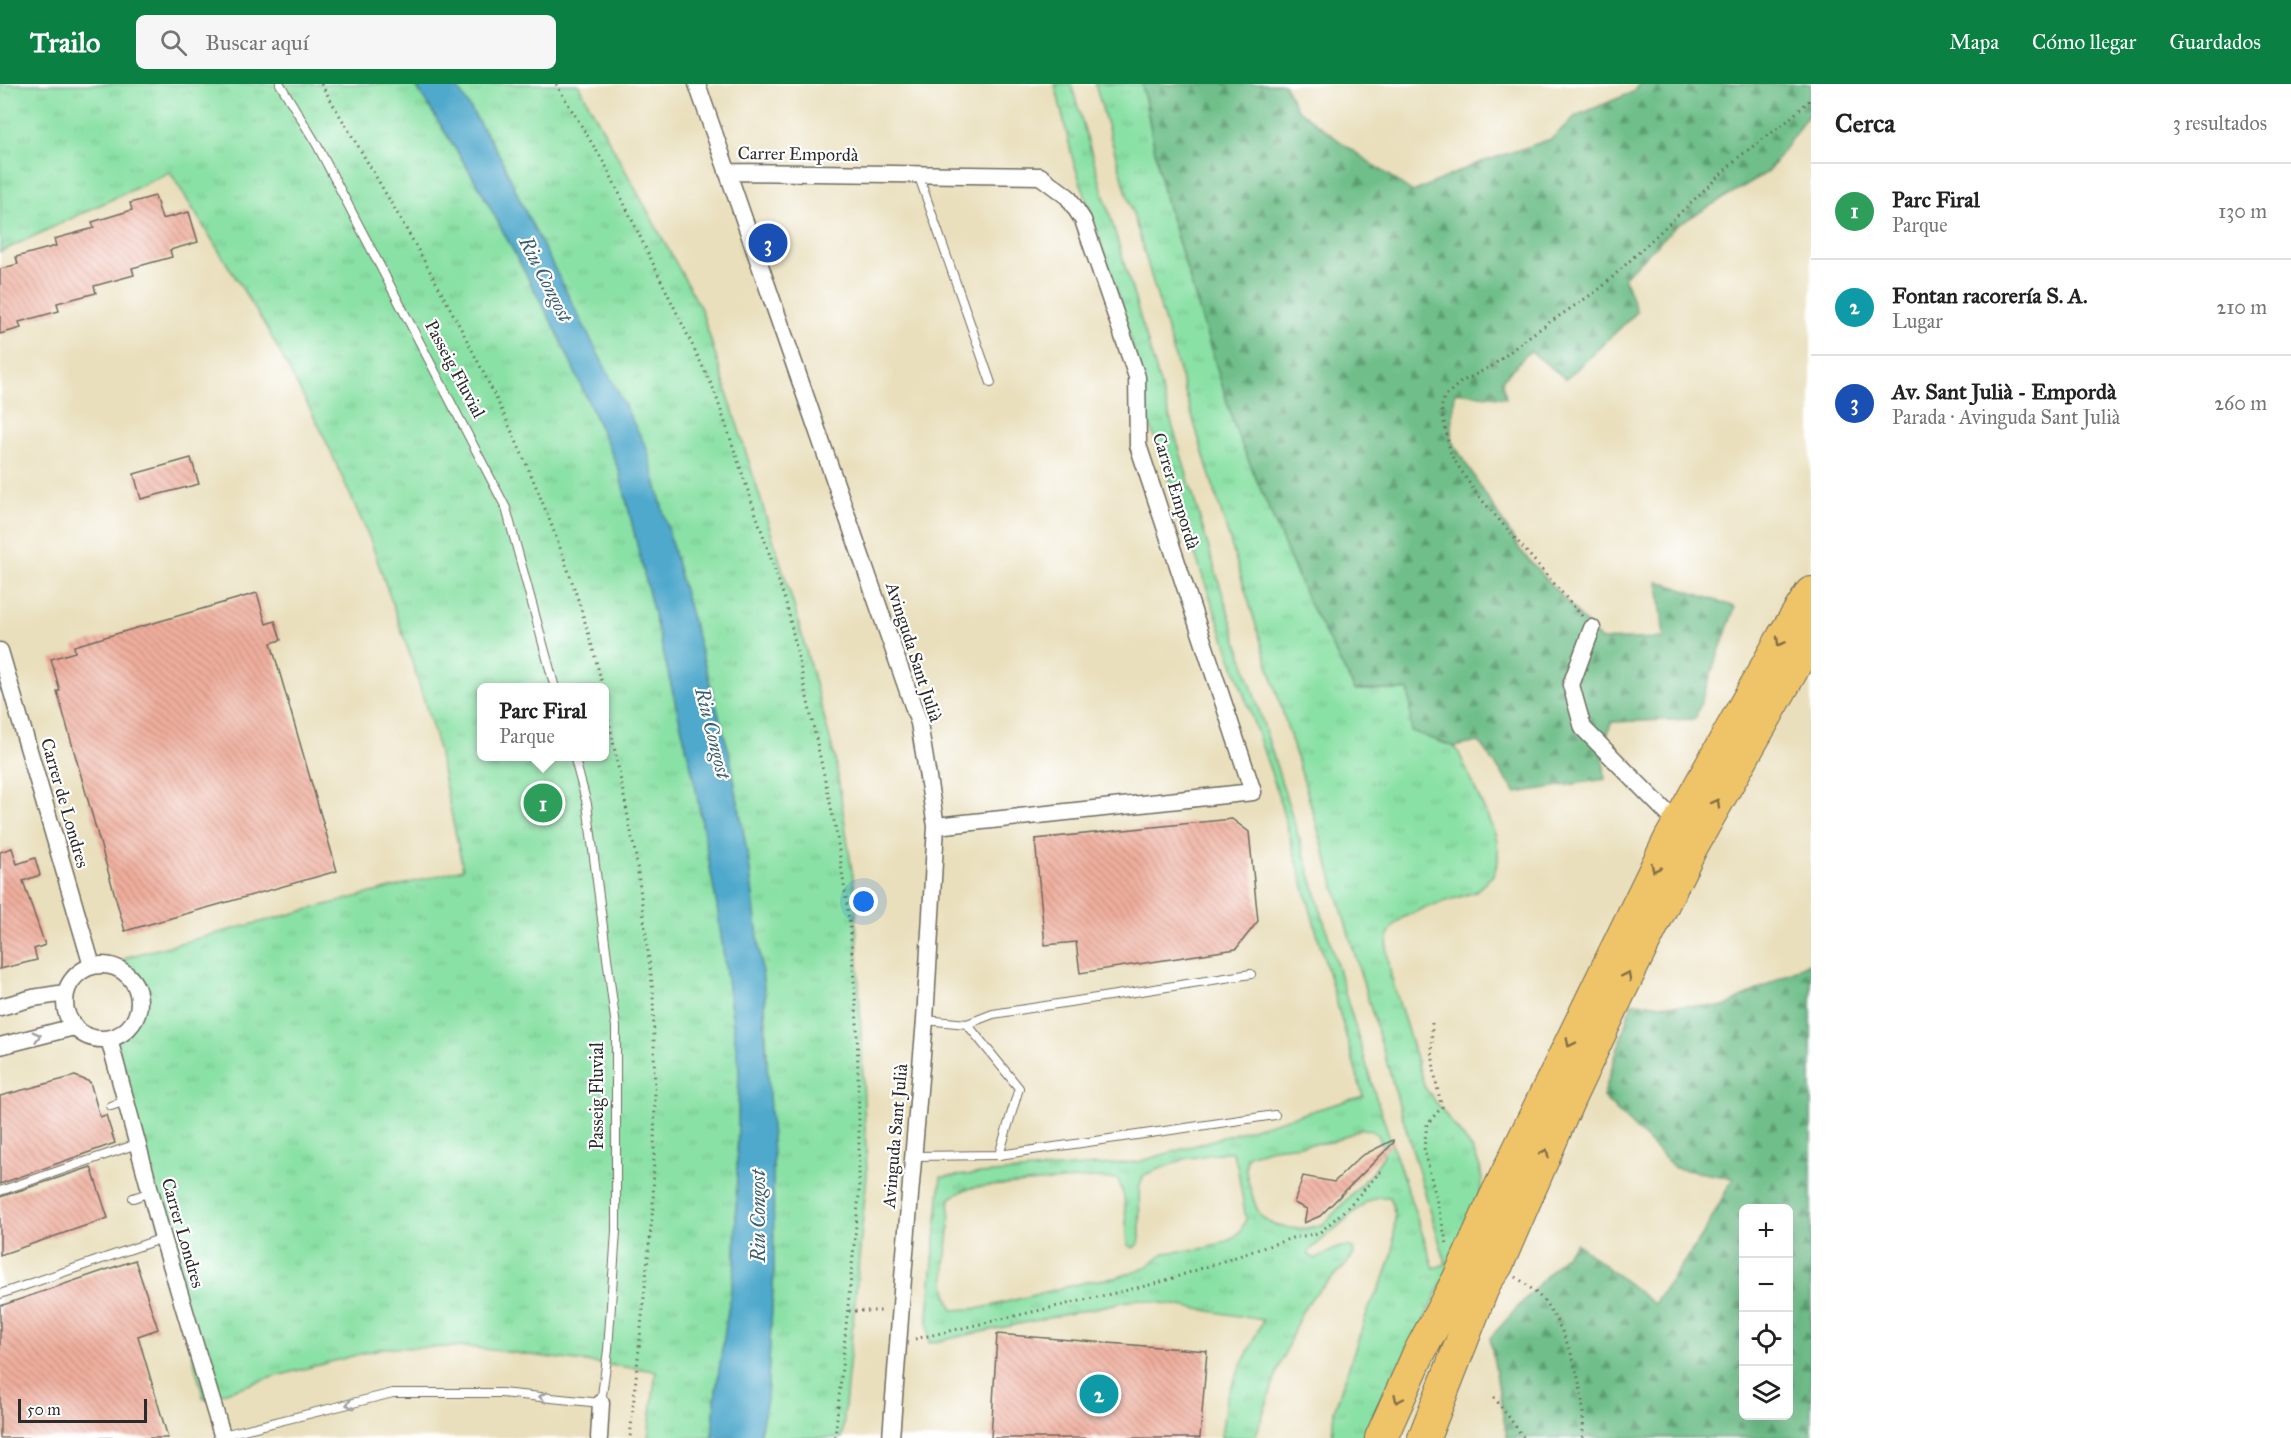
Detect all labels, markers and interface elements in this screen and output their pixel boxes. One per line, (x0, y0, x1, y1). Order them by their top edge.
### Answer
search box (136, 15, 556, 69)
text: Trailo (30, 25, 100, 60)
icon: search (157, 26, 190, 59)
text: Buscar aquí (205, 29, 309, 56)
text: Mapa (1949, 29, 1999, 55)
text: Cómo llegar (2032, 29, 2136, 55)
text: Guardados (2169, 29, 2261, 55)
text: Cerca (1835, 107, 1895, 139)
text: 3 resultados (2173, 111, 2267, 135)
street label: Carrer Empordà (737, 142, 859, 166)
text: Parc Firal (1892, 186, 1980, 213)
text: 1 (1851, 199, 1858, 223)
text: 130 m (2218, 199, 2267, 223)
text: Parque (1892, 213, 1948, 237)
pin: 3 (748, 220, 788, 266)
water label: Riu Congost (514, 231, 579, 327)
text: Fontan racorería S. A. (1892, 282, 2088, 309)
text: 2 (1850, 295, 1859, 319)
text: 210 m (2217, 295, 2267, 319)
text: Lugar (1892, 309, 1943, 333)
street label: Passeig Fluvial (419, 316, 490, 422)
text: Av. Sant Julià - Empordà (1892, 378, 2116, 405)
text: 3 (1851, 391, 1859, 415)
text: 260 m (2214, 391, 2267, 415)
text: Parada · Avinguda Sant Julià (1892, 405, 2120, 429)
street label: Carrer Empordà (1148, 430, 1204, 552)
street label: Avinguda Sant Julià (880, 579, 947, 725)
one-way arrow (1776, 636, 1787, 646)
popup (477, 683, 609, 761)
water label: Riu Congost (690, 684, 736, 783)
text: Parc Firal (499, 697, 587, 724)
text: Parque (499, 724, 555, 748)
street label: Carrer de Londres (36, 736, 94, 870)
pin: 1 (524, 780, 562, 826)
one-way arrow (1709, 799, 1721, 809)
one-way arrow (1651, 862, 1663, 873)
your location (849, 887, 878, 916)
one-way arrow (1620, 972, 1631, 983)
one-way arrow (32, 1031, 42, 1044)
one-way arrow (1565, 1037, 1577, 1048)
street label: Passeig Fluvial (586, 1042, 609, 1150)
street label: Avinguda Sant Julià (878, 1062, 913, 1210)
one-way arrow (1538, 1149, 1550, 1160)
water label: Riu Congost (746, 1168, 770, 1263)
street label: Carrer Londres (157, 1175, 209, 1291)
map controls (1739, 1204, 1793, 1420)
button: + (1739, 1204, 1793, 1258)
button: − (1739, 1258, 1793, 1312)
button: locate (1739, 1312, 1793, 1366)
button: layers (1739, 1366, 1793, 1420)
pin: 2 (1080, 1372, 1118, 1416)
one-way arrow (539, 1391, 548, 1404)
one-way arrow (1393, 1392, 1405, 1403)
scale bar (18, 1396, 147, 1424)
one-way arrow (345, 1396, 355, 1409)
text: 50 m (27, 1400, 61, 1419)

